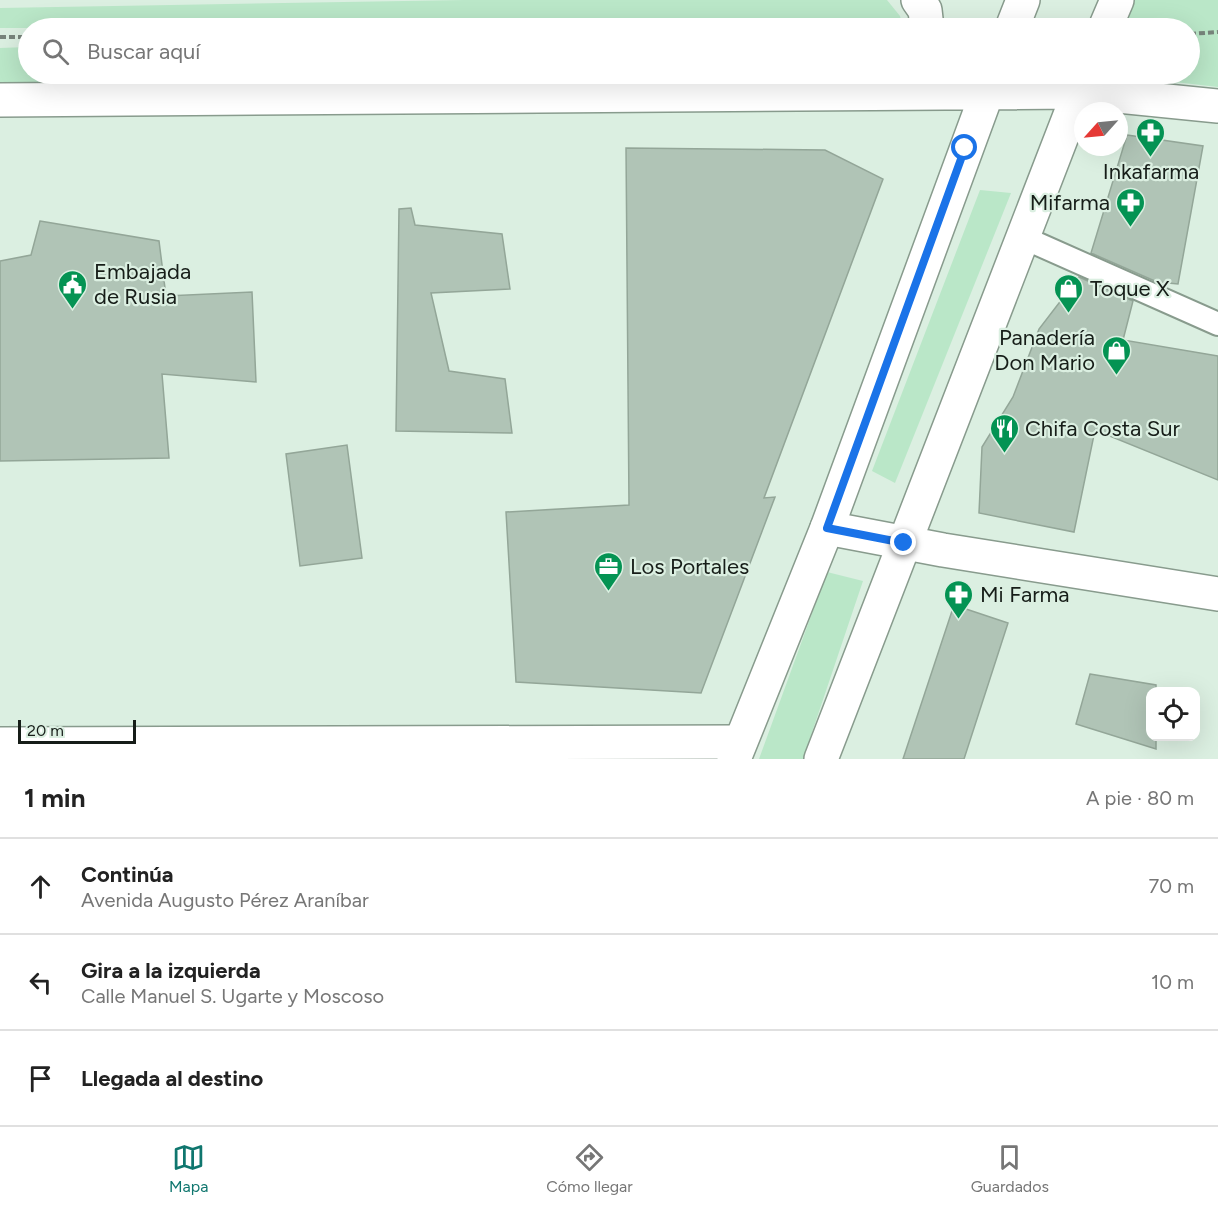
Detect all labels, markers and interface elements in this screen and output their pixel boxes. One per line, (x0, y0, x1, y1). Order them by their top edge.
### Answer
search box (18, 18, 1200, 84)
icon: search (39, 35, 72, 68)
text: Buscar aquí (87, 38, 200, 65)
north arrow (1074, 102, 1128, 156)
pharmacy icon: Inkafarma (1135, 116, 1167, 158)
route start (951, 134, 977, 160)
place label: Inkafarma (1103, 158, 1199, 185)
pharmacy icon: Mifarma (1115, 186, 1147, 228)
place label: Mifarma (1030, 189, 1110, 216)
place label: Embajada de Rusia (94, 258, 191, 310)
public building icon: Embajada de Rusia (57, 268, 89, 310)
shop icon: Toque X (1053, 272, 1085, 314)
place label: Toque X (1090, 275, 1170, 302)
place label: Panadería Don Mario (994, 324, 1095, 376)
shop icon: Panadería Don Mario (1100, 334, 1132, 376)
restaurant icon: Chifa Costa Sur (988, 412, 1020, 454)
place label: Chifa Costa Sur (1025, 415, 1181, 442)
route end (890, 529, 916, 555)
office icon: Los Portales (593, 550, 625, 592)
place label: Los Portales (630, 553, 749, 580)
pharmacy icon: Mi Farma (943, 578, 975, 620)
place label: Mi Farma (980, 581, 1070, 608)
map controls (1146, 687, 1200, 741)
button: locate (1146, 687, 1200, 741)
scale bar (18, 717, 136, 744)
text: 20 m (27, 721, 64, 740)
text: 1 min (24, 782, 85, 814)
text: A pie · 80 m (1086, 786, 1194, 810)
text: Continúa (81, 861, 174, 888)
icon: ahead (24, 870, 57, 903)
text: 70 m (1148, 874, 1194, 898)
text: Avenida Augusto Pérez Araníbar (81, 888, 369, 912)
text: Gira a la izquierda (81, 957, 261, 984)
icon: left (24, 966, 57, 999)
text: 10 m (1151, 970, 1194, 994)
text: Calle Manuel S. Ugarte y Moscoso (81, 984, 384, 1008)
icon: arrive (24, 1062, 57, 1095)
text: Llegada al destino (81, 1065, 263, 1092)
tab: Mapa (169, 1141, 208, 1196)
tab: Cómo llegar (546, 1141, 633, 1196)
tab: Guardados (971, 1141, 1049, 1196)

